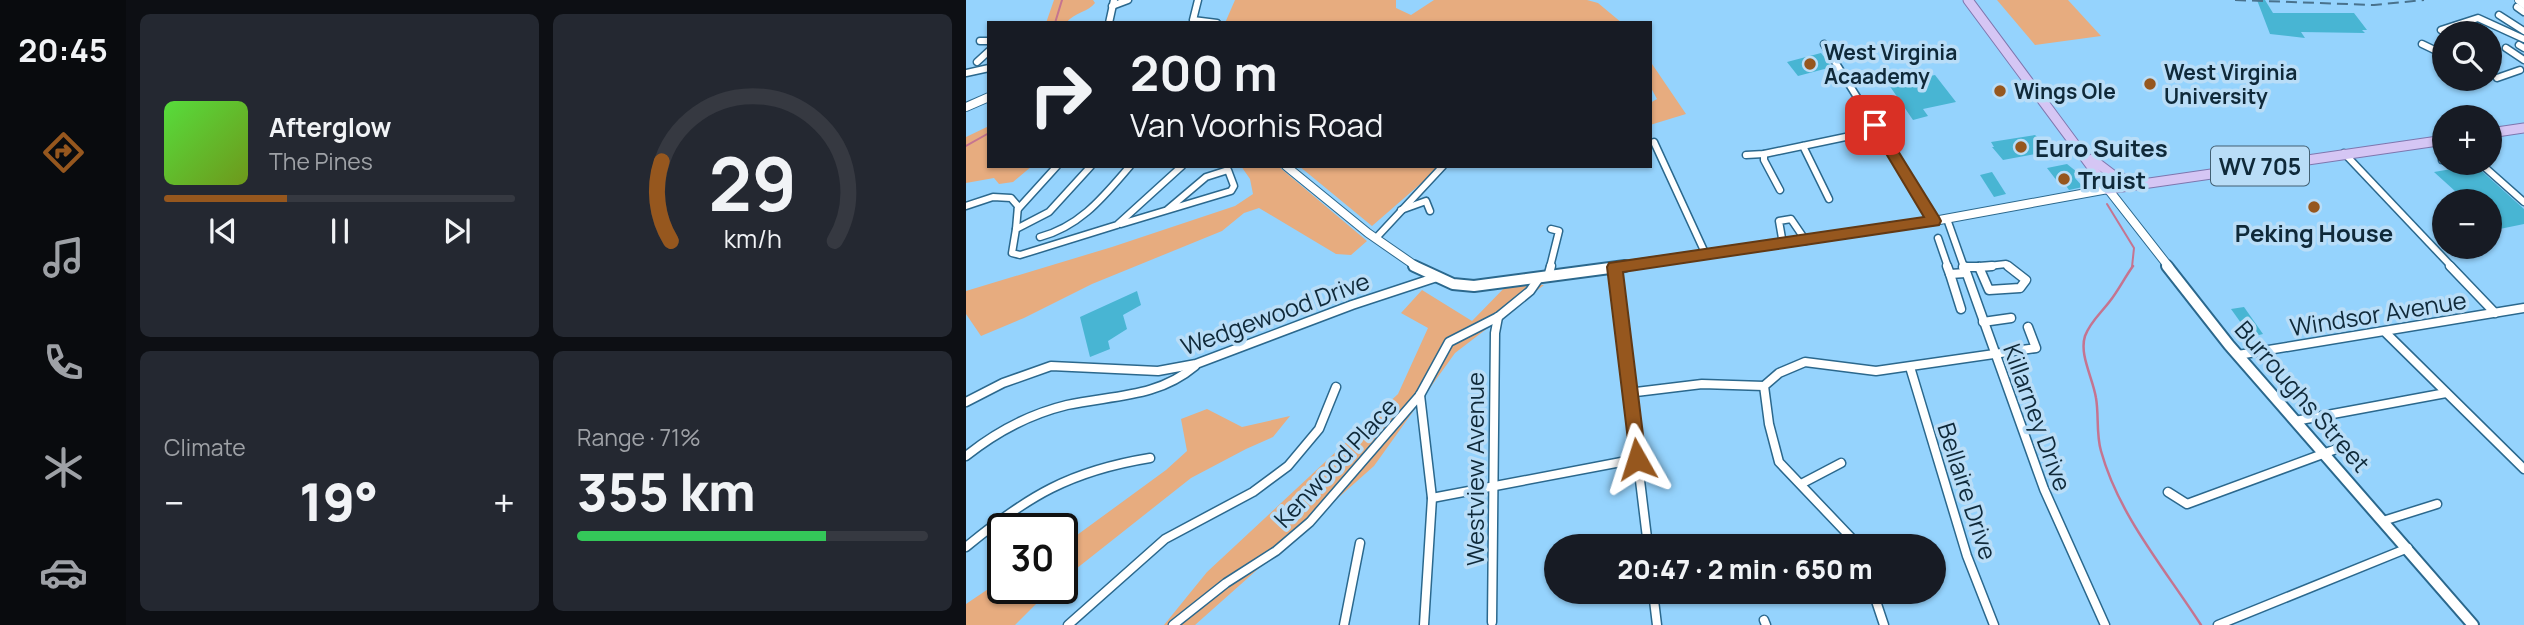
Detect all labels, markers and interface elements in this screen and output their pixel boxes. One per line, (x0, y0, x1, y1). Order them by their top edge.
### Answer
map controls (2432, 21, 2502, 259)
button: search (2432, 21, 2502, 91)
text: 20:45 (18, 28, 108, 72)
place label: West Virginia Acaademy (1824, 38, 1957, 90)
text: 200 m (1130, 39, 1278, 106)
icon: right (1015, 49, 1106, 140)
marker: West Virginia Acaademy (1802, 56, 1818, 72)
place label: West Virginia University (2164, 58, 2297, 110)
marker: West Virginia University (2142, 76, 2158, 92)
place label: Wings Ole (2014, 77, 2116, 105)
marker: Wings Ole (1992, 83, 2008, 99)
pin (1845, 95, 1905, 155)
text: Van Voorhis Road (1130, 103, 1383, 147)
button: + (2432, 105, 2502, 175)
icon: arrive (1856, 106, 1894, 144)
text: Afterglow (269, 109, 391, 145)
icon: directions (39, 128, 88, 177)
place label: Euro Suites (2035, 131, 2168, 164)
text: 29 (708, 134, 797, 234)
marker: Euro Suites (2013, 139, 2029, 155)
text: The Pines (269, 145, 373, 177)
road number: WV 705 (2211, 146, 2309, 186)
place label: Truist (2078, 163, 2146, 196)
marker: Truist (2056, 171, 2072, 187)
button: − (2432, 189, 2502, 259)
marker: Peking House (2306, 199, 2322, 215)
icon: previous (204, 212, 242, 250)
icon: pause (321, 212, 359, 250)
icon: next (438, 212, 476, 250)
place label: Peking House (2235, 216, 2393, 249)
text: km/h (723, 221, 782, 256)
icon: music (39, 233, 88, 282)
street label: Wedgewood Drive (1176, 264, 1374, 362)
street label: Windsor Avenue (2287, 283, 2469, 343)
street label: Burroughs Street (2228, 313, 2378, 479)
icon: phone (39, 338, 88, 387)
street label: Killarney Drive (1996, 339, 2080, 495)
street label: Westview Avenue (1458, 372, 1491, 566)
street label: Kenwood Place (1266, 390, 1404, 534)
street label: Bellaire Drive (1930, 418, 2006, 564)
text: Range · 71% (577, 421, 701, 453)
position arrow (1600, 422, 1674, 496)
text: Climate (164, 431, 246, 463)
icon: climate (39, 443, 88, 492)
text: 355 km (577, 456, 756, 527)
text: 19° (299, 466, 378, 537)
text: − (164, 476, 185, 528)
text: + (493, 476, 515, 528)
speed limit sign: 30 (987, 513, 1078, 604)
icon: car (39, 548, 88, 597)
text: 20:47 · 2 min · 650 m (1618, 551, 1872, 587)

